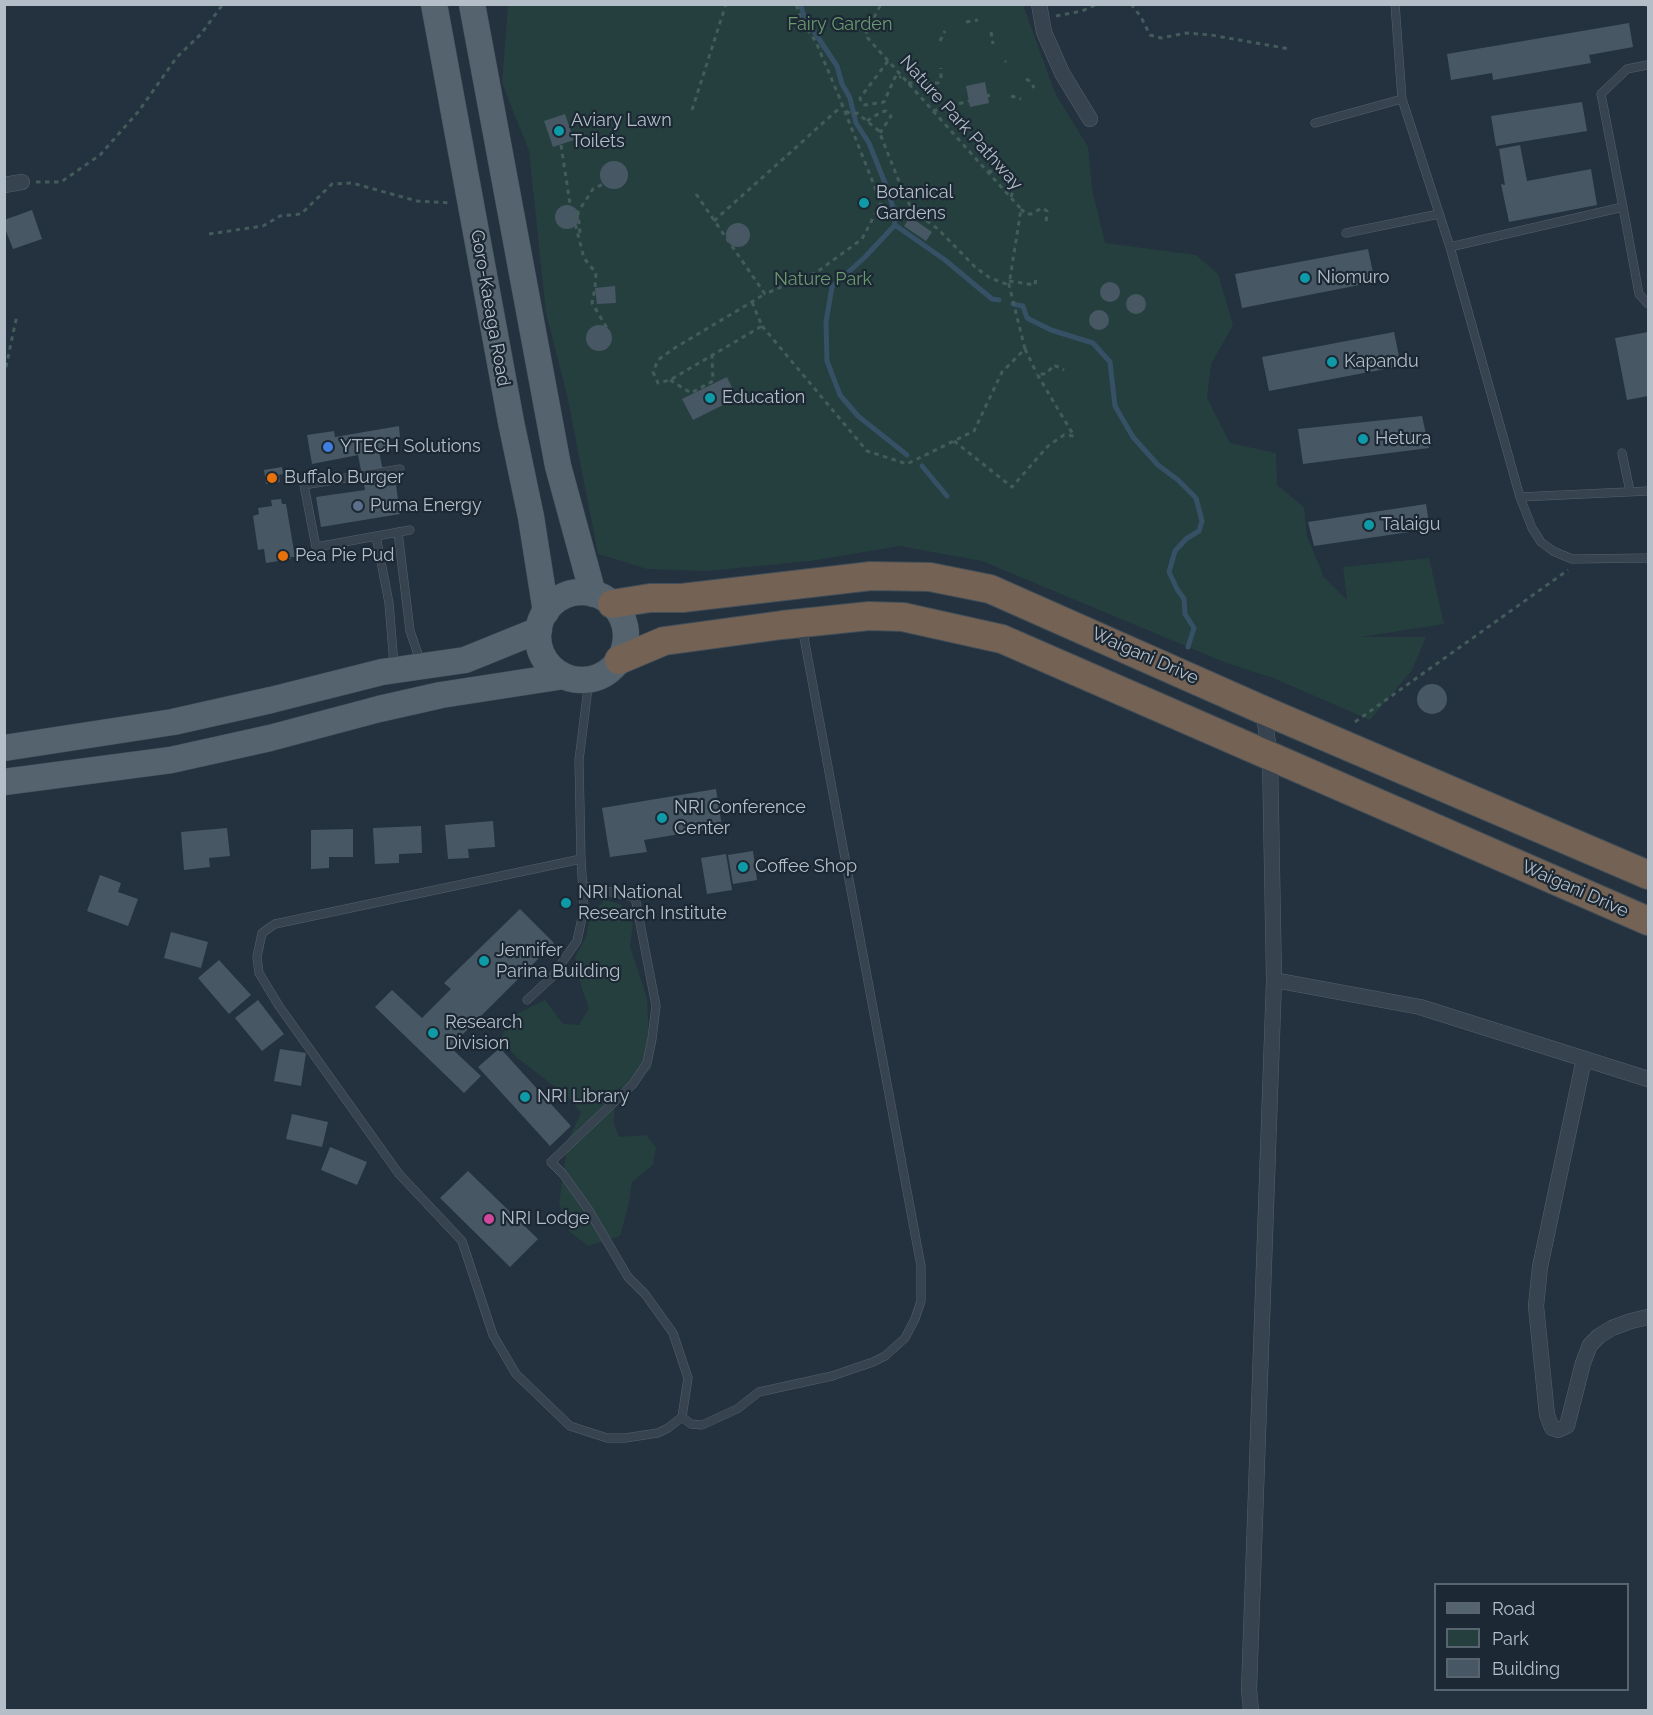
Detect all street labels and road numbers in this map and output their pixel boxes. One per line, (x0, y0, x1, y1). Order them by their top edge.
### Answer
street label: Nature Park Pathway (895, 51, 1027, 195)
street label: Goro-Kaeaga Road (466, 228, 514, 388)
street label: Waigani Drive (1088, 623, 1202, 689)
street label: Waigani Drive (1518, 856, 1632, 922)

